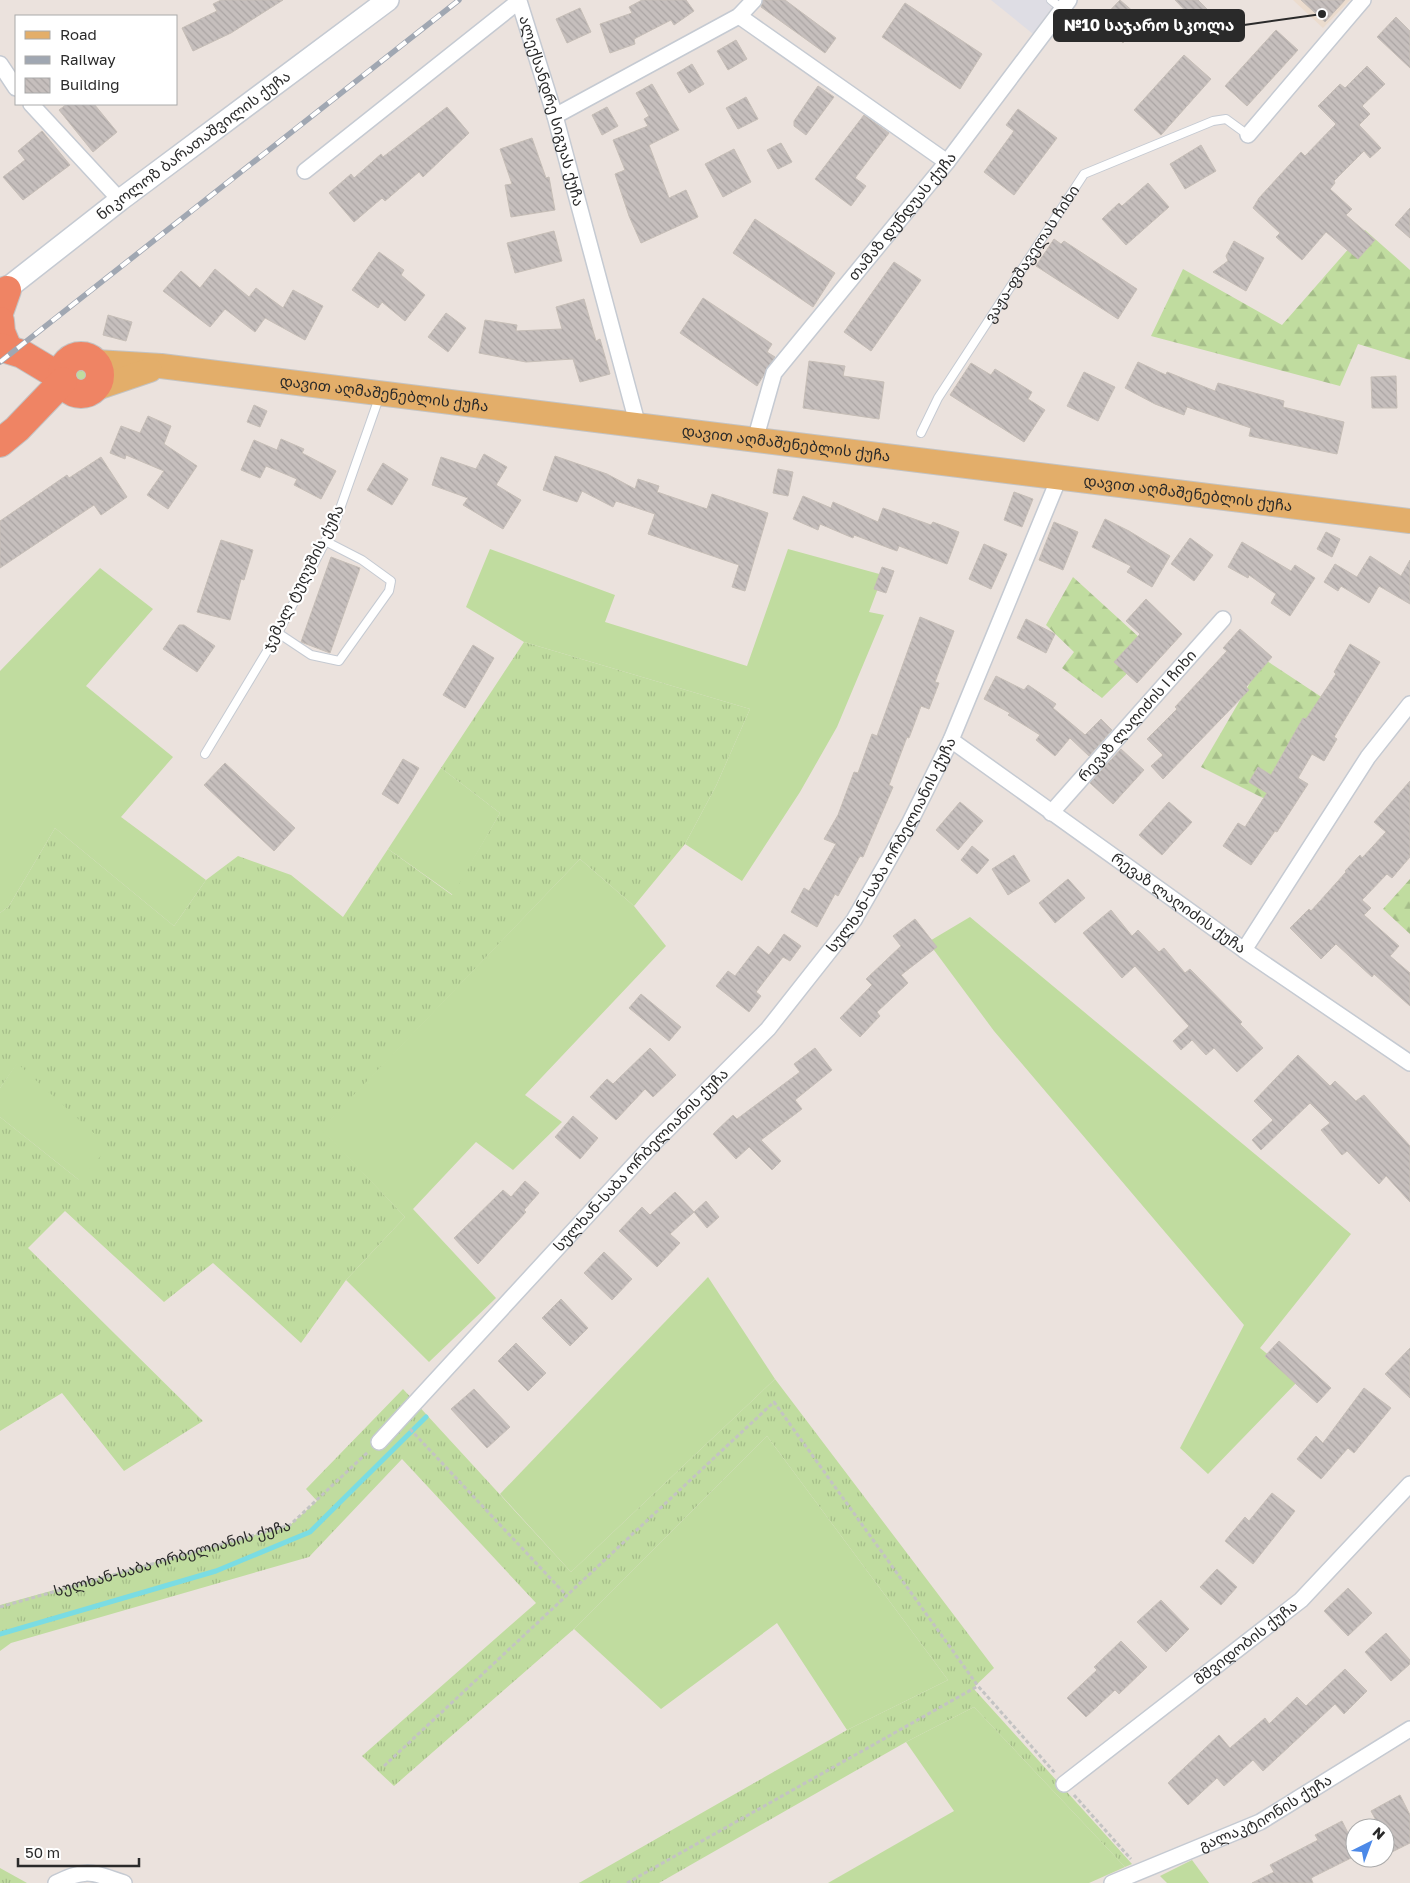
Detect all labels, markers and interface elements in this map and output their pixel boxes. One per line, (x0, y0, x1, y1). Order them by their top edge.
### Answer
callout: №10 საჯარო სკოლა (1054, 10, 1244, 41)
street label: ალექსანდრე სიგუას ქუჩა (516, 13, 589, 208)
legend (15, 15, 178, 105)
text: №10 საჯარო სკოლა (1064, 15, 1234, 36)
text: Road (60, 25, 97, 43)
text: Railway (60, 50, 116, 68)
street label: ნიკოლოზ ბარათაშვილის ქუჩა (92, 66, 293, 223)
text: Building (60, 75, 120, 93)
street label: თამაზ დუნდუას ქუჩა (844, 148, 959, 284)
street label: ვაჟა-ფშაველას ჩიხი (980, 181, 1082, 326)
street label: დავით აღმაშენებლის ქუჩა (279, 371, 490, 415)
street label: დავით აღმაშენებლის ქუჩა (681, 421, 892, 464)
street label: დავით აღმაშენებლის ქუჩა (1083, 471, 1294, 514)
street label: ჯემალ ტუღუშის ქუჩა (257, 501, 348, 654)
street label: რევაზ ლაღიძის I ჩიხი (1073, 646, 1200, 785)
street label: სულხან-საბა ორბელიანის ქუჩა (822, 734, 959, 956)
street label: რევაზ ლაღიძის ქუჩა (1108, 848, 1250, 957)
street label: სულხან-საბა ორბელიანის ქუჩა (549, 1064, 731, 1254)
street label: სულხან-საბა ორბელიანის ქუჩა (51, 1515, 293, 1599)
street label: მშვიდობის ქუჩა (1190, 1596, 1300, 1688)
street label: გალაკტიონის ქუჩა (1196, 1770, 1335, 1855)
north arrow (1345, 1818, 1395, 1868)
text: N (1369, 1823, 1389, 1843)
scale bar (18, 1836, 139, 1868)
text: 50 m (25, 1843, 60, 1861)

